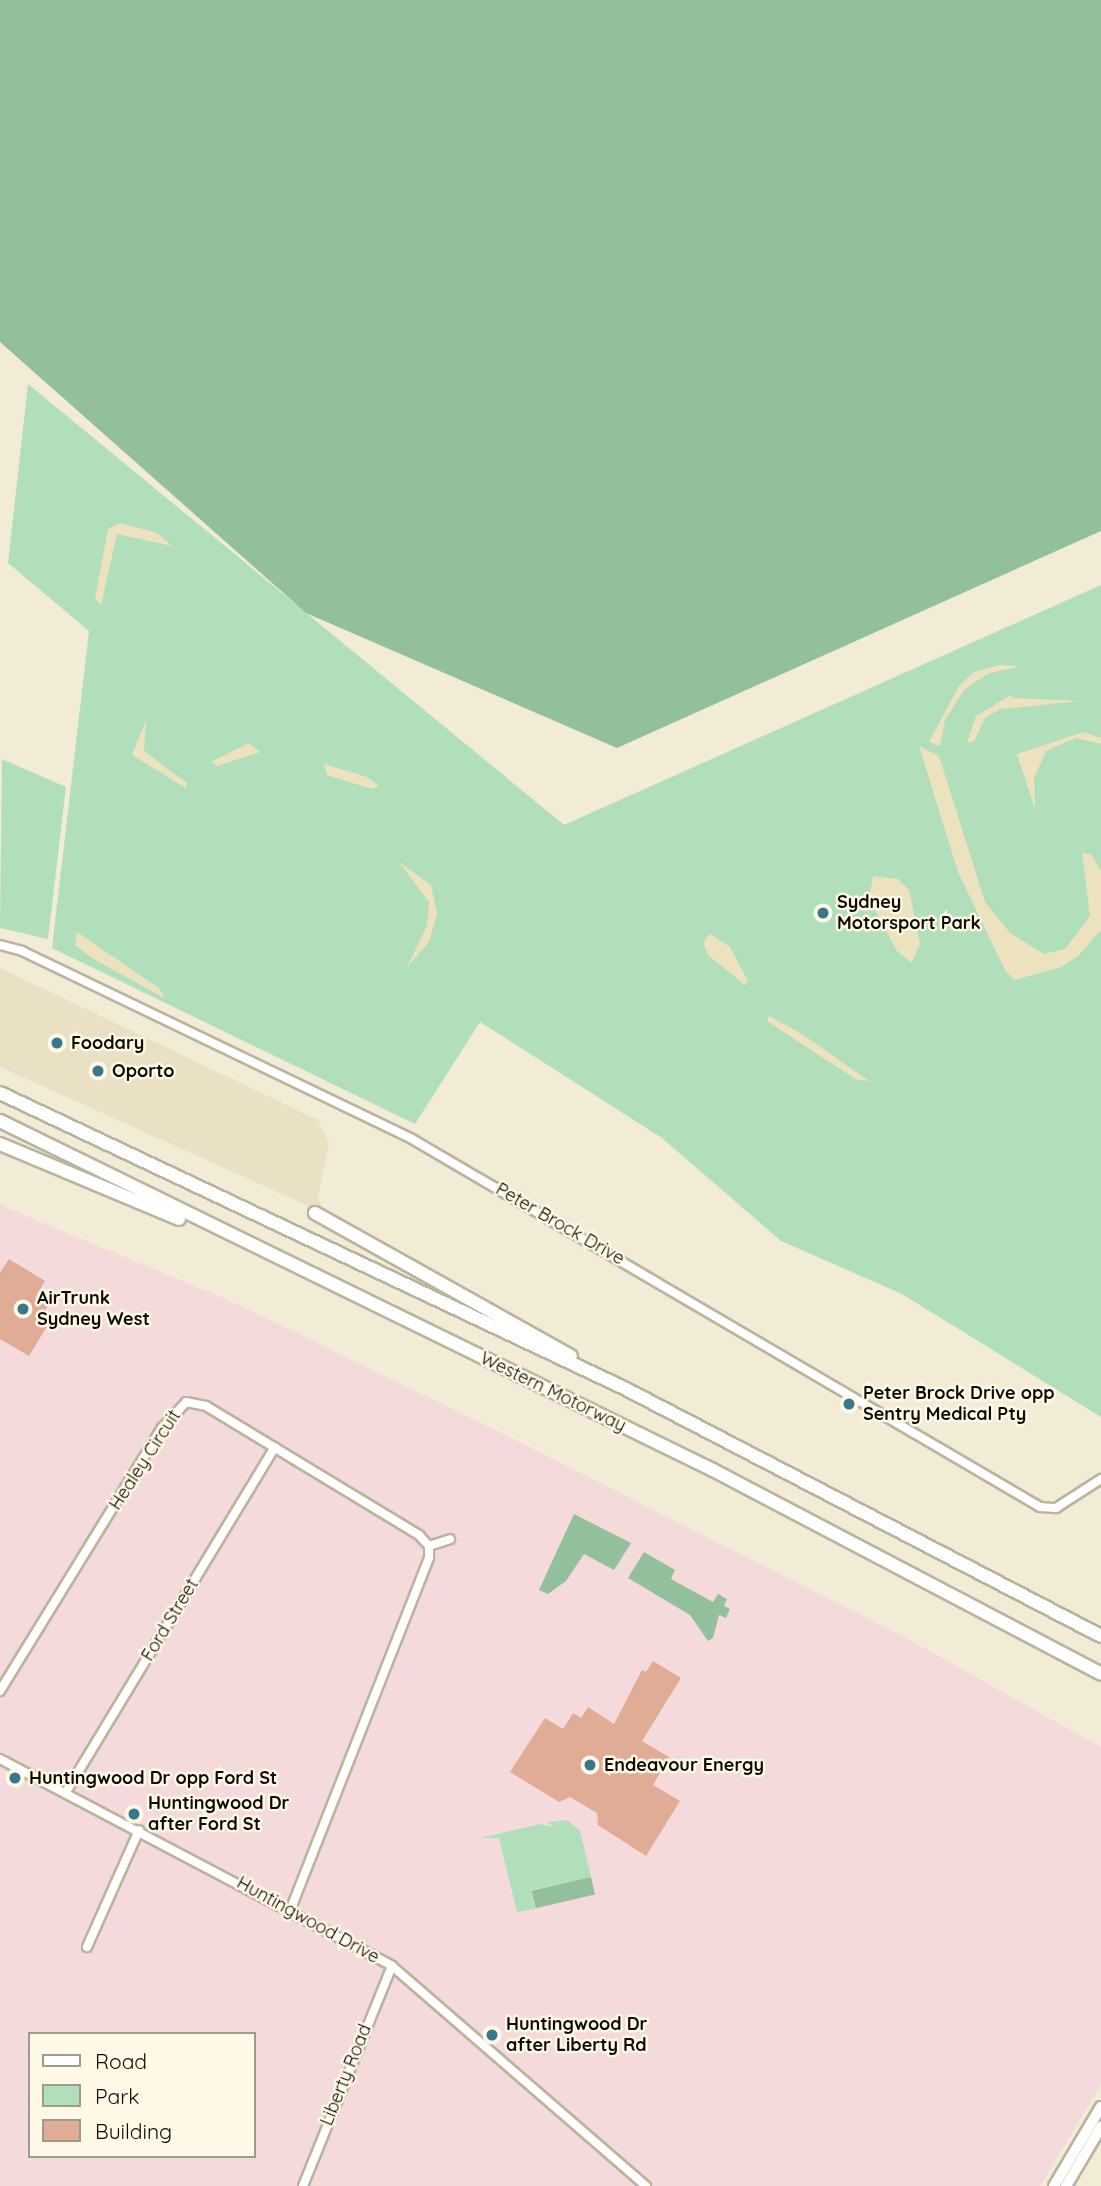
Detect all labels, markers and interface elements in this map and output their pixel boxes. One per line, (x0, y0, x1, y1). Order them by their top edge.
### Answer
place label: Sydney Motorsport Park (837, 892, 981, 934)
marker: Sydney Motorsport Park (815, 905, 831, 921)
place label: Foodary (71, 1032, 144, 1054)
marker: Foodary (49, 1035, 65, 1051)
place label: Oporto (112, 1060, 175, 1082)
marker: Oporto (90, 1063, 106, 1079)
street label: Peter Brock Drive (492, 1178, 628, 1270)
place label: AirTrunk Sydney West (37, 1288, 150, 1330)
marker: AirTrunk Sydney West (15, 1301, 31, 1317)
street label: Western Motorway (477, 1347, 629, 1437)
place label: Peter Brock Drive opp Sentry Medical Pty (863, 1383, 1055, 1426)
marker: Peter Brock Drive opp Sentry Medical Pty (841, 1396, 857, 1412)
street label: Healey Circuit (105, 1406, 185, 1514)
street label: Ford Street (137, 1575, 203, 1665)
place label: Endeavour Energy (604, 1754, 764, 1776)
marker: Endeavour Energy (582, 1757, 598, 1773)
place label: Huntingwood Dr opp Ford St (29, 1767, 277, 1789)
marker: Huntingwood Dr opp Ford St (7, 1770, 23, 1786)
place label: Huntingwood Dr after Ford St (148, 1793, 289, 1836)
marker: Huntingwood Dr after Ford St (126, 1806, 142, 1822)
street label: Huntingwood Drive (233, 1872, 383, 1968)
place label: Huntingwood Dr after Liberty Rd (506, 2014, 647, 2056)
street label: Liberty Road (316, 2021, 376, 2129)
marker: Huntingwood Dr after Liberty Rd (484, 2027, 500, 2043)
legend (28, 2032, 256, 2158)
text: Road (95, 2048, 147, 2074)
text: Park (95, 2083, 139, 2109)
text: Building (95, 2118, 172, 2144)

